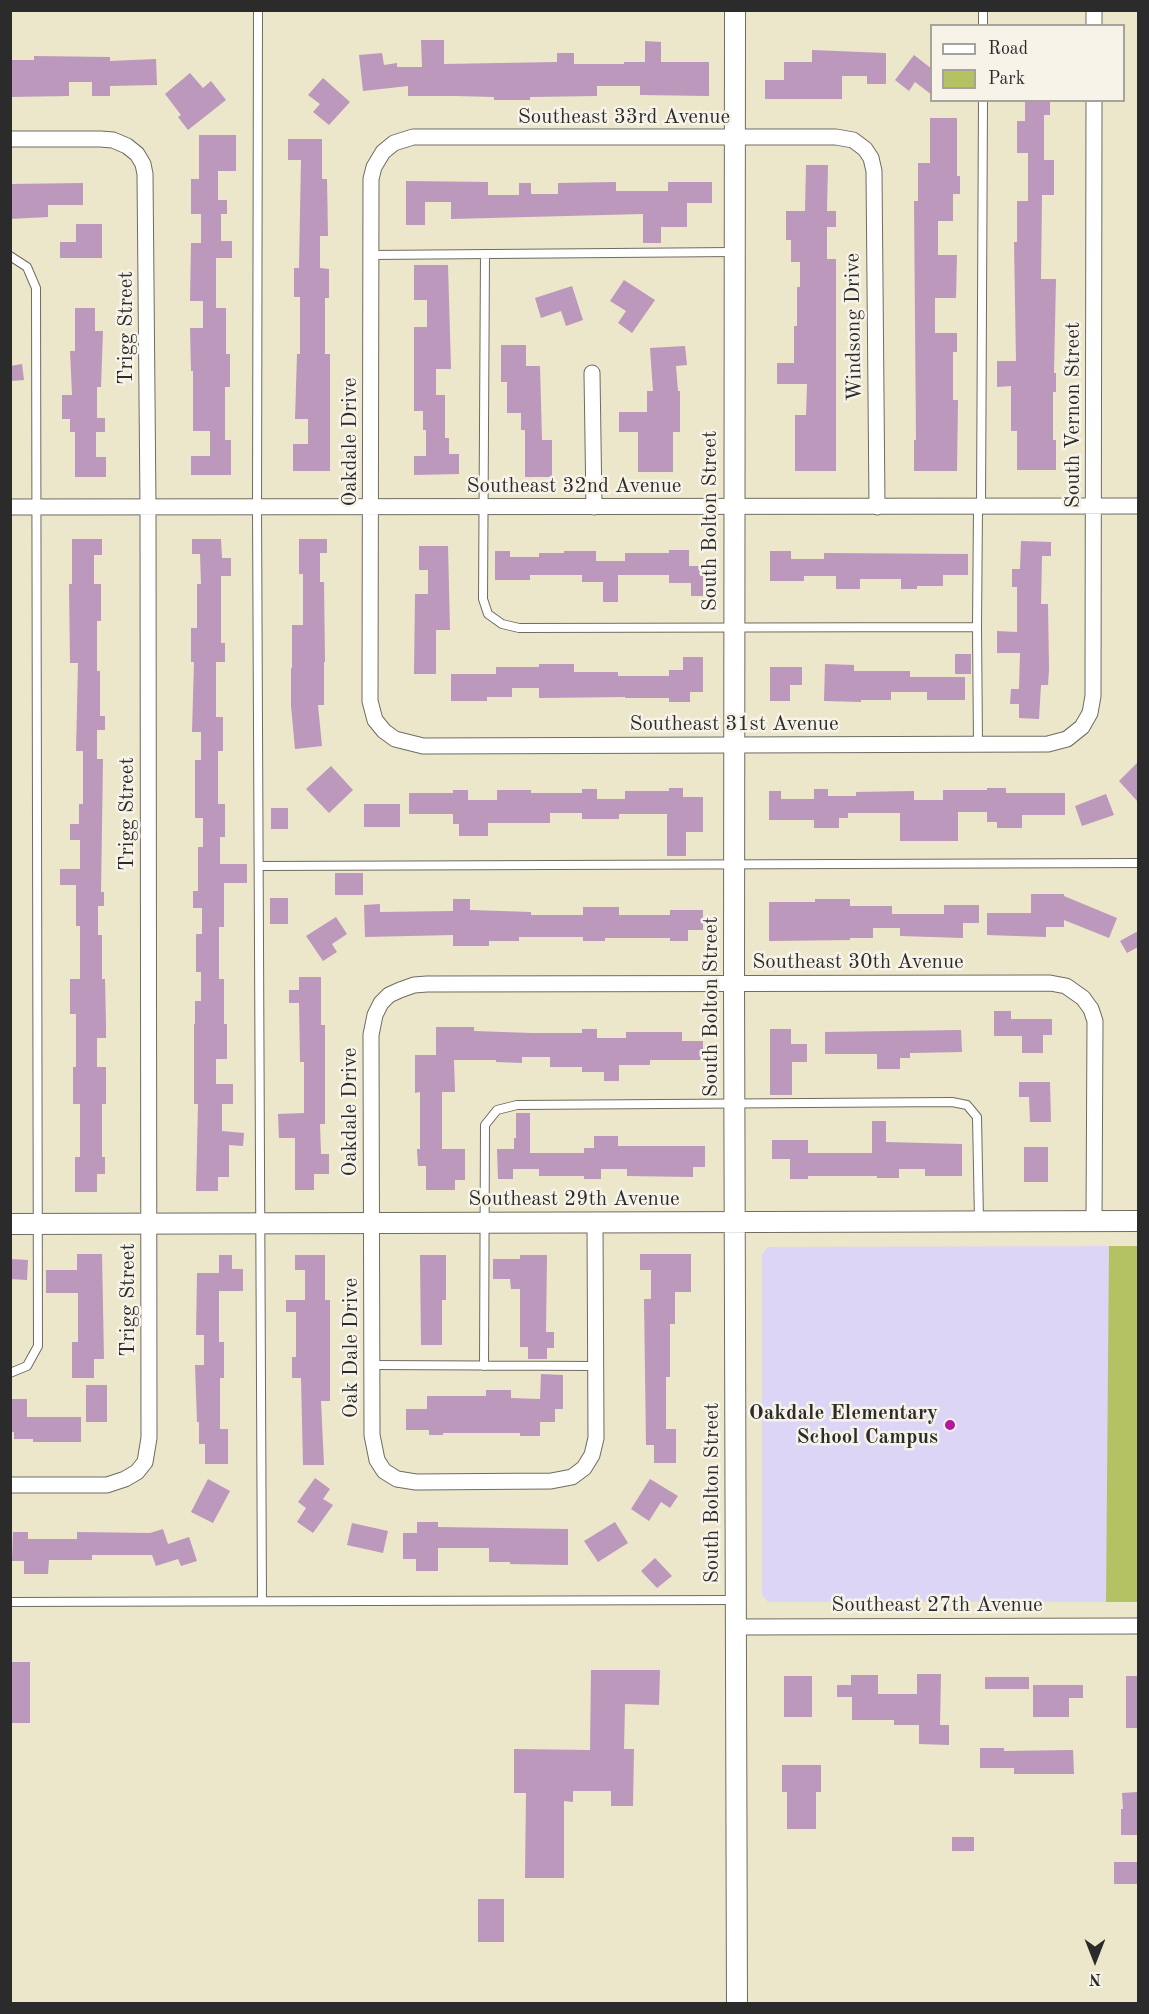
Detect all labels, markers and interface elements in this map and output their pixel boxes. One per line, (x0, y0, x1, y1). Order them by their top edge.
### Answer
legend (930, 24, 1125, 102)
text: Road (988, 40, 1028, 58)
text: Park (988, 70, 1025, 88)
street label: Southeast 33rd Avenue (518, 104, 730, 130)
street label: Windsong Drive (840, 253, 868, 401)
street label: Trigg Street (113, 271, 139, 385)
street label: South Vernon Street (1060, 322, 1086, 508)
street label: Oakdale Drive (337, 378, 363, 506)
street label: South Bolton Street (697, 431, 723, 611)
street label: Southeast 32nd Avenue (466, 473, 682, 499)
street label: Southeast 31st Avenue (629, 711, 839, 737)
street label: Trigg Street (114, 757, 140, 871)
street label: South Bolton Street (698, 917, 724, 1097)
street label: Southeast 30th Avenue (752, 949, 964, 975)
street label: Oakdale Drive (337, 1048, 363, 1176)
street label: Southeast 29th Avenue (468, 1186, 680, 1212)
street label: Trigg Street (115, 1243, 141, 1357)
street label: Oak Dale Drive (338, 1278, 364, 1418)
place label: Oakdale Elementary School Campus (749, 1400, 938, 1450)
street label: South Bolton Street (699, 1403, 725, 1583)
marker: Oakdale Elementary School Campus (943, 1418, 957, 1432)
street label: Southeast 27th Avenue (831, 1592, 1043, 1618)
north arrow (1065, 1930, 1125, 1990)
text: N (1089, 1970, 1101, 1986)

